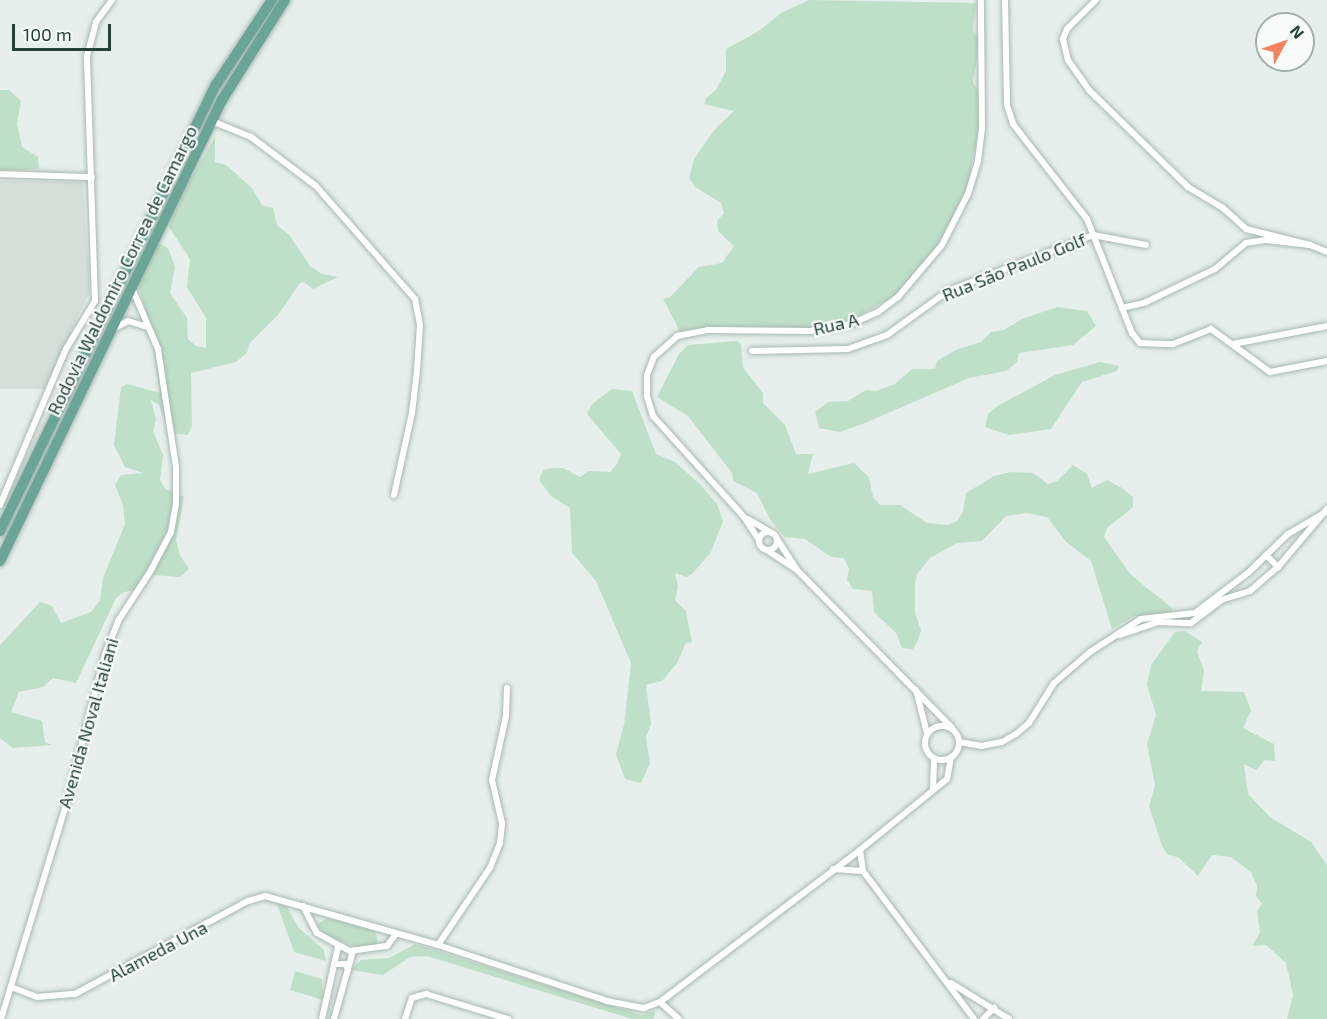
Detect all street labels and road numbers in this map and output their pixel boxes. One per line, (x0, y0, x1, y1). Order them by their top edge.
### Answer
street label: Rodovia Waldomiro Correa de Camargo (42, 122, 202, 418)
street label: Rua São Paulo Golf (939, 228, 1089, 306)
street label: Rua A (811, 308, 861, 340)
street label: Avenida Noval Italiani (53, 635, 123, 811)
street label: Alameda Una (105, 916, 211, 986)

